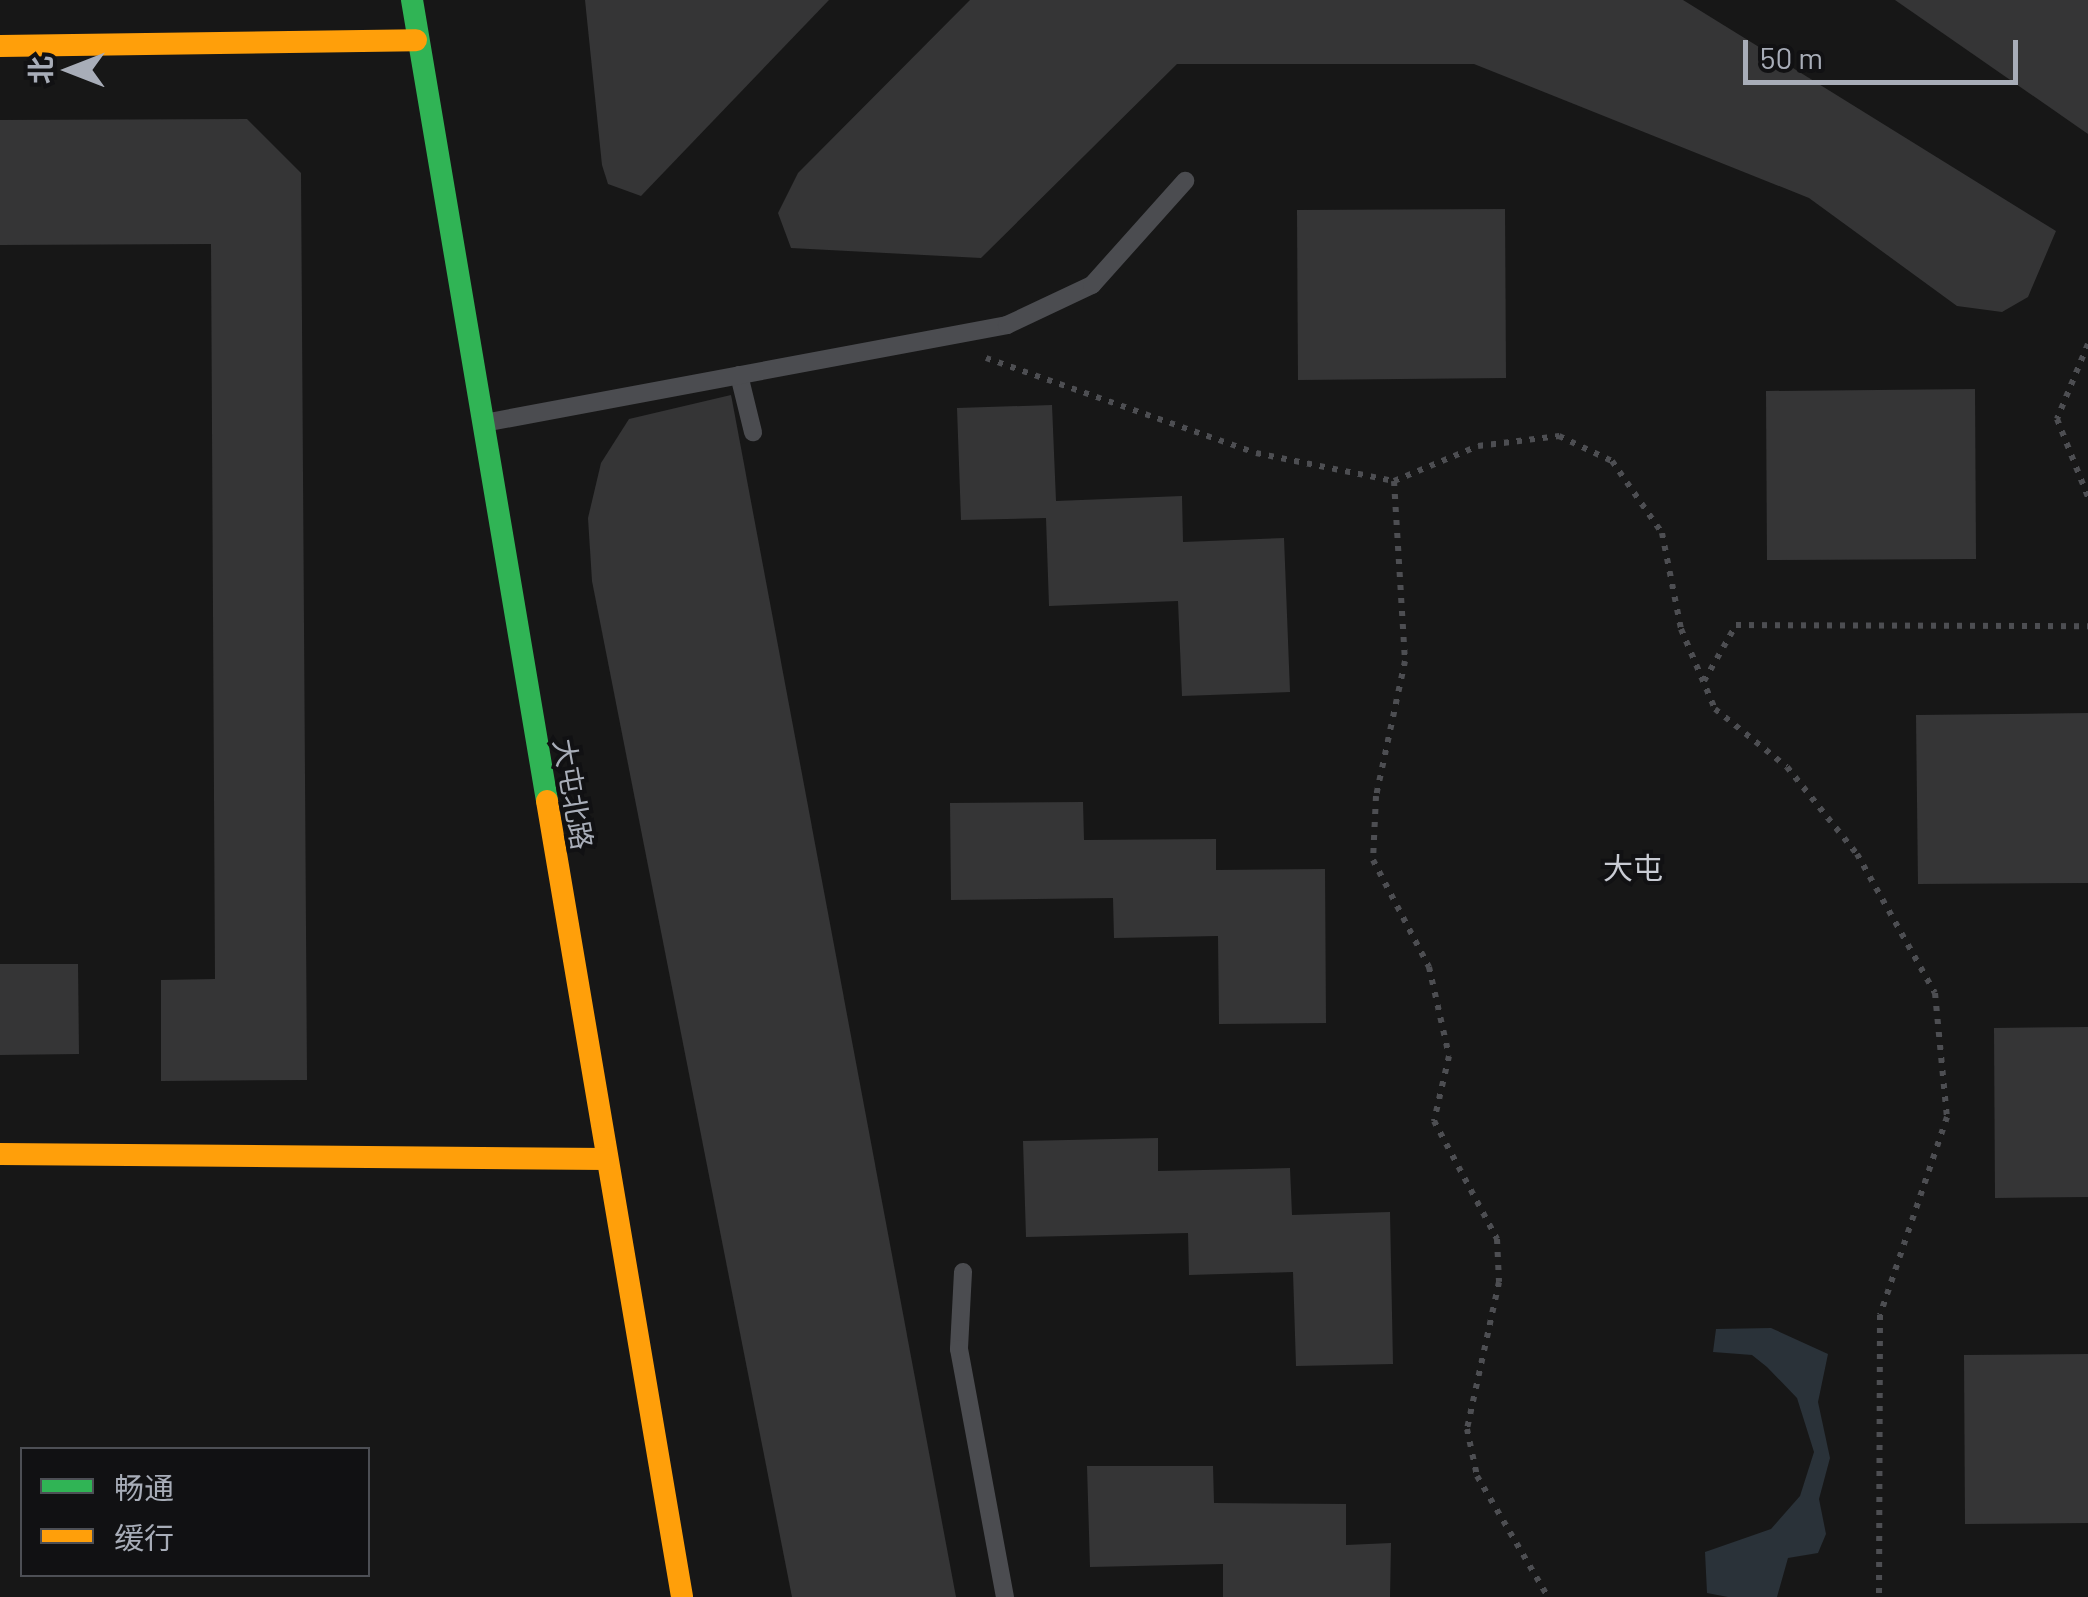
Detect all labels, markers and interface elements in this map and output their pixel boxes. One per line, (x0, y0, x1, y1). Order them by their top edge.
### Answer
north arrow (20, 20, 120, 120)
scale bar (1748, 20, 2023, 82)
text: 50 m (1760, 39, 1823, 75)
text: 北 (23, 56, 57, 84)
street label: 大屯北路 (548, 736, 600, 852)
district label: 大屯 (1603, 849, 1663, 885)
legend (20, 1447, 370, 1577)
text: 畅通 (114, 1469, 174, 1505)
text: 缓行 (114, 1519, 174, 1555)

